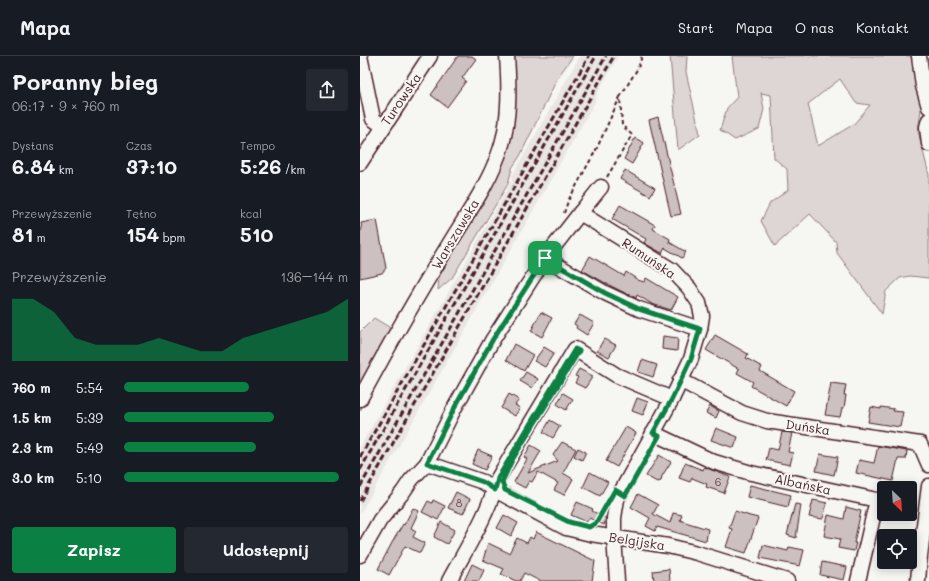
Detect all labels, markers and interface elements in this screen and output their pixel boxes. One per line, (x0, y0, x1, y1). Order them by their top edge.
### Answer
text: Mapa (20, 15, 71, 40)
text: Start (678, 18, 714, 37)
text: Mapa (736, 18, 773, 37)
text: O nas (795, 18, 834, 37)
text: Kontakt (856, 18, 909, 37)
text: Poranny bieg (12, 67, 158, 96)
button: share (306, 69, 348, 111)
street label: Turowska (377, 69, 424, 128)
text: 06:17 · 9 × 760 m (12, 97, 120, 114)
text: Dystans (12, 138, 54, 153)
text: Czas (126, 138, 152, 153)
text: Tempo (240, 138, 275, 153)
text: 6.84 (12, 153, 55, 179)
text: 37:10 (126, 153, 177, 179)
text: 5:26 (240, 153, 281, 179)
text: km (55, 162, 73, 177)
text: /km (281, 162, 305, 177)
street label: Warszawska (427, 195, 482, 272)
text: Przewyższenie (12, 206, 92, 221)
text: Tętno (126, 206, 156, 221)
text: kcal (240, 206, 262, 221)
text: 81 (12, 221, 33, 247)
text: 154 (126, 221, 159, 247)
text: 510 (240, 221, 273, 247)
text: m (33, 230, 46, 245)
text: bpm (159, 230, 185, 245)
street label: Rumuńska (619, 233, 680, 282)
pin (528, 241, 562, 275)
icon: arrive (534, 247, 556, 269)
text: Przewyższenie (12, 268, 107, 285)
text: 136–144 m (280, 268, 348, 285)
text: 760 m (12, 379, 50, 396)
text: 5:54 (76, 379, 103, 396)
text: 1.5 km (12, 409, 51, 426)
text: 5:39 (76, 409, 103, 426)
street label: Duńska (785, 415, 831, 438)
text: 2.3 km (12, 439, 53, 456)
text: 5:49 (76, 439, 103, 456)
text: 3.0 km (12, 469, 54, 486)
text: 5:10 (76, 469, 101, 486)
street label: Albańska (773, 469, 833, 498)
house number: 6 (715, 474, 721, 489)
north arrow (877, 481, 917, 521)
map controls (877, 481, 917, 569)
house number: 8 (456, 495, 463, 510)
button: Zapisz (12, 527, 176, 573)
button: Udostępnij (184, 527, 348, 573)
street label: Belgijska (608, 528, 666, 553)
button: locate (877, 529, 917, 569)

